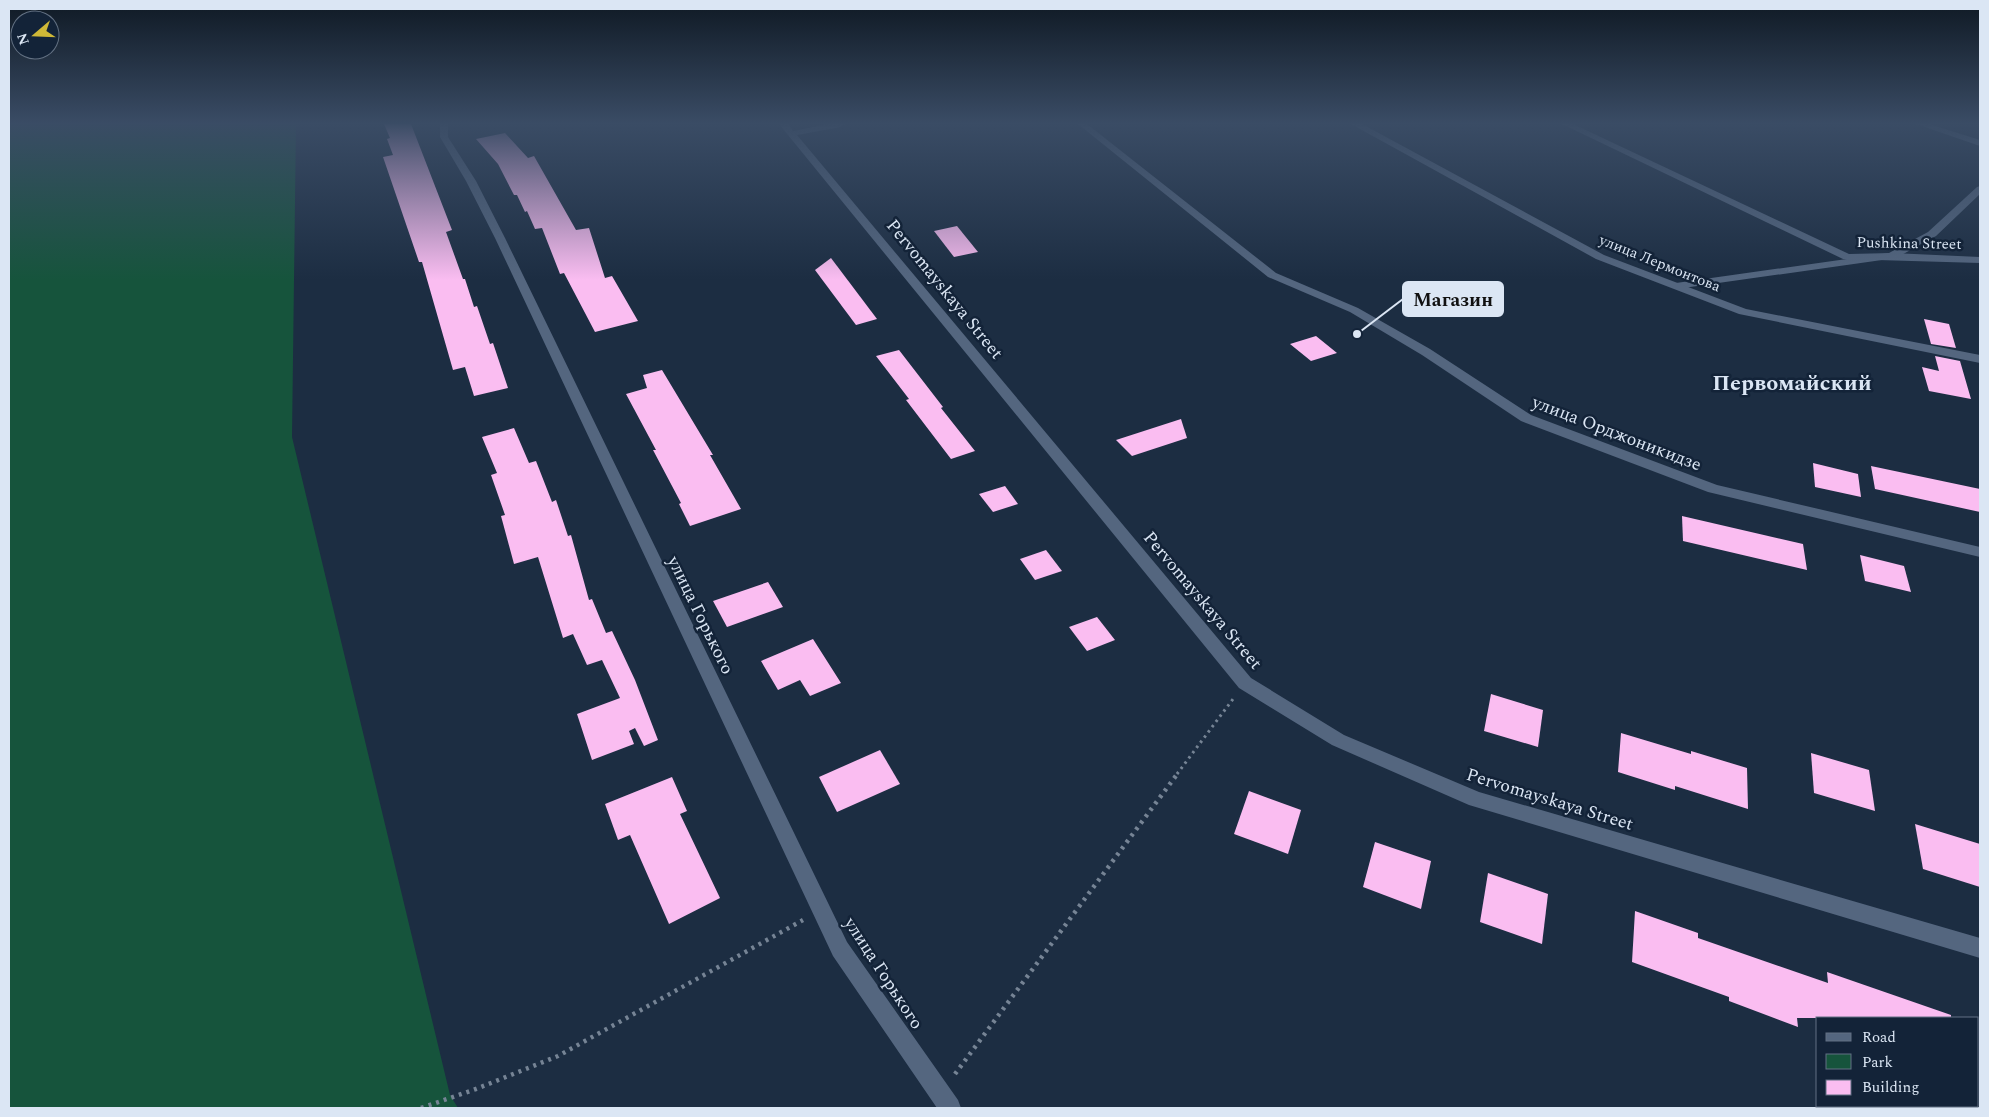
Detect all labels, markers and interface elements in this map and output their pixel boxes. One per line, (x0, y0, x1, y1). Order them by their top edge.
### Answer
north arrow (10, 10, 60, 60)
text: N (11, 30, 35, 48)
street label: Pervomayskaya Street (880, 213, 1010, 365)
street label: улица Лермонтова (1595, 228, 1725, 299)
street label: Pushkina Street (1856, 231, 1962, 256)
callout: Магазин (1403, 282, 1503, 316)
text: Магазин (1413, 286, 1493, 315)
district label: Первомайский (1712, 367, 1872, 400)
street label: улица Орджоникидзе (1527, 388, 1705, 478)
street label: Pervomayskaya Street (1137, 525, 1269, 675)
street label: улица Горького (660, 550, 741, 679)
street label: Pervomayskaya Street (1463, 761, 1637, 838)
street label: улица Горького (837, 911, 930, 1035)
legend (1816, 1017, 1979, 1107)
text: Road (1862, 1026, 1896, 1049)
text: Park (1862, 1051, 1893, 1074)
text: Building (1862, 1076, 1919, 1099)

